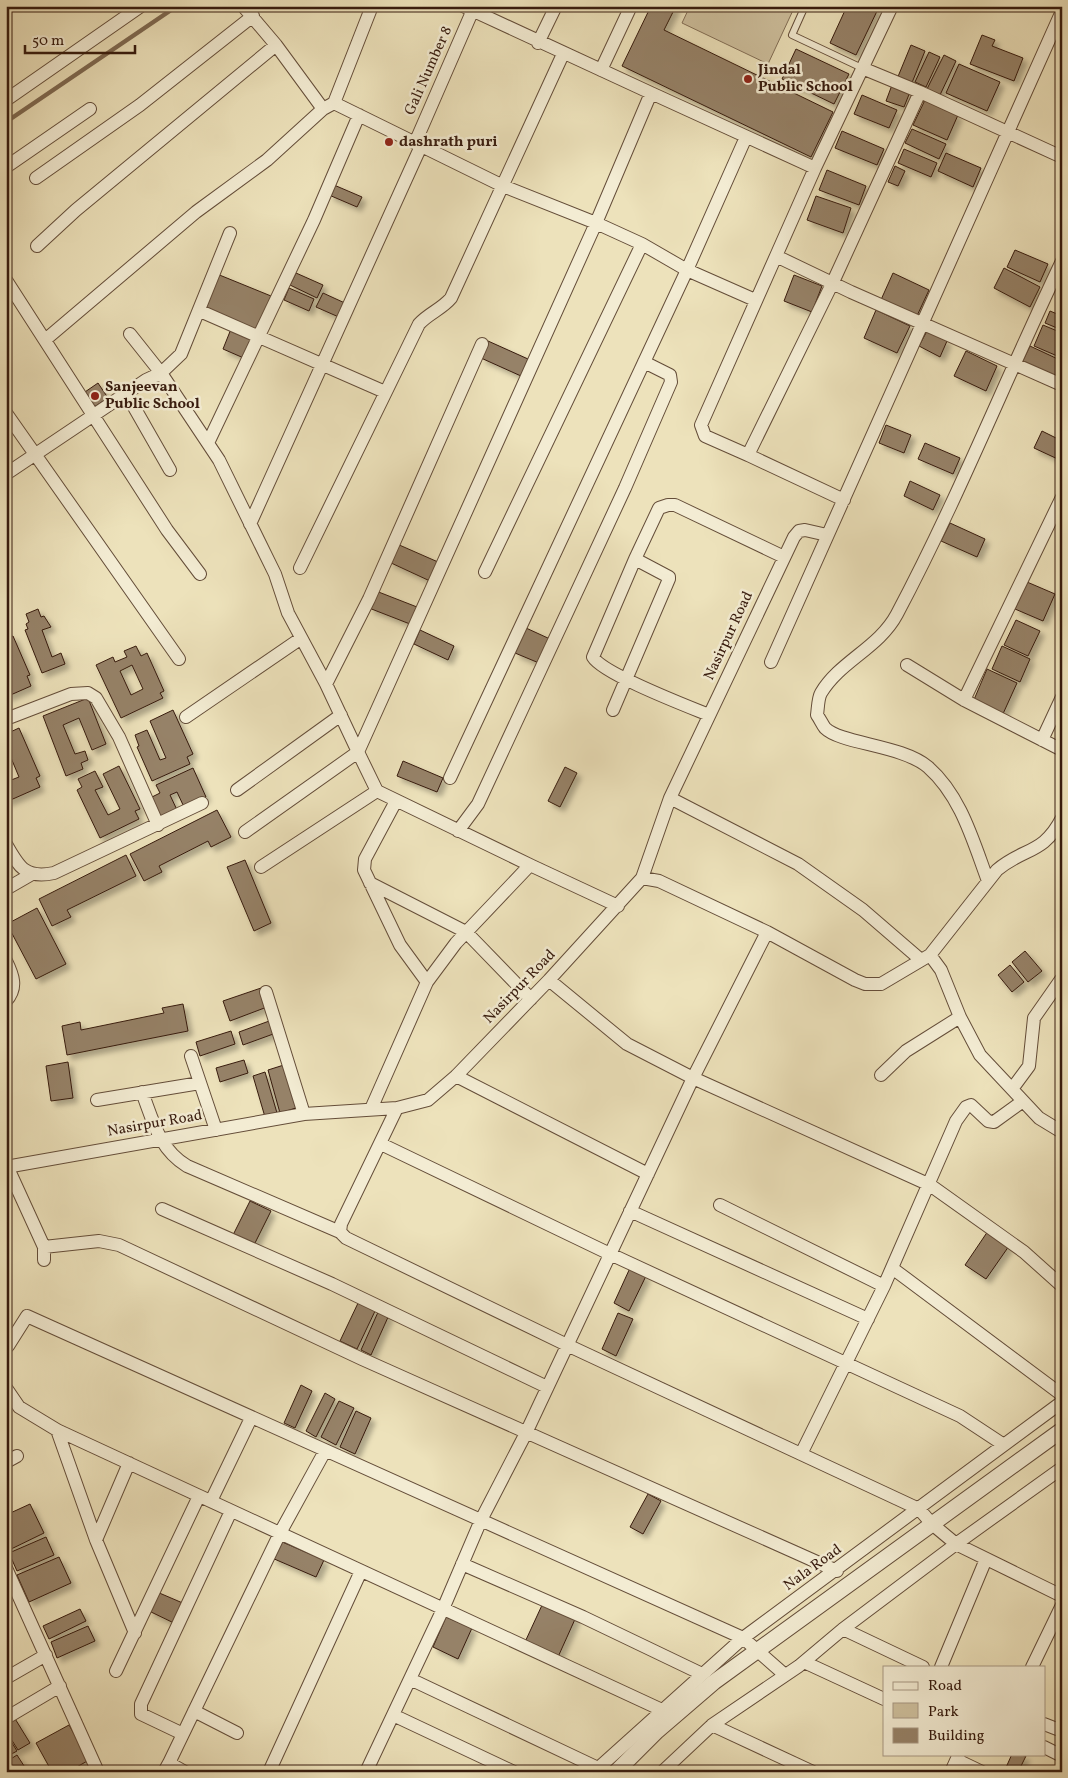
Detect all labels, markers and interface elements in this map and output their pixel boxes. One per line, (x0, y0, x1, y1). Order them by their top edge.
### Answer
scale bar (25, 22, 135, 54)
street label: Gali Number 8 (400, 23, 458, 119)
text: 50 m (32, 31, 64, 52)
place label: Jindal Public School (757, 60, 853, 98)
marker: Jindal Public School (742, 73, 754, 85)
place label: dashrath puri (399, 132, 498, 153)
marker: dashrath puri (383, 136, 395, 148)
place label: Sanjeevan Public School (105, 377, 200, 415)
marker: Sanjeevan Public School (89, 390, 101, 402)
street label: Nasirpur Road (699, 588, 759, 684)
street label: Nasirpur Road (479, 945, 561, 1029)
street label: Nasirpur Road (106, 1105, 204, 1143)
street label: Nala Road (780, 1540, 846, 1596)
legend (883, 1666, 1046, 1756)
text: Road (928, 1676, 962, 1697)
text: Park (928, 1702, 959, 1723)
text: Building (928, 1726, 985, 1747)

